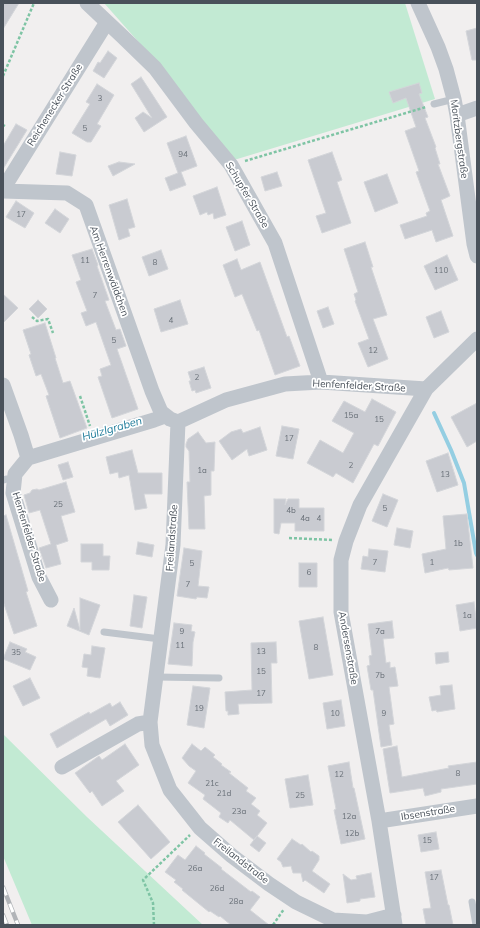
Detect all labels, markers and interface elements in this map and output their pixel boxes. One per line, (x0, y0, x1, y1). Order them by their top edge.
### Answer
street label: Reichenecker Straße (25, 62, 85, 148)
house number: 3 (98, 94, 102, 104)
street label: Moritzbergstraße (448, 99, 470, 179)
house number: 5 (83, 124, 87, 134)
house number: 94 (178, 150, 188, 160)
street label: Schupfer Straße (223, 160, 271, 230)
house number: 17 (16, 210, 26, 220)
street label: Am Herrenwäldchen (87, 224, 131, 318)
house number: 11 (80, 256, 90, 266)
house number: 8 (153, 258, 157, 268)
house number: 110 (434, 266, 448, 276)
house number: 7 (93, 291, 97, 301)
house number: 4 (169, 316, 173, 326)
house number: 5 (112, 336, 116, 346)
house number: 12 (368, 346, 378, 356)
house number: 2 (195, 373, 199, 383)
street label: Henfenfelder Straße (312, 378, 406, 394)
house number: 15a (344, 411, 358, 421)
water label: Hülzlgraben (80, 414, 144, 444)
house number: 15 (374, 415, 384, 425)
house number: 17 (284, 434, 294, 444)
house number: 2 (349, 461, 353, 471)
house number: 1a (197, 466, 207, 476)
house number: 13 (440, 470, 450, 480)
street label: Henfenfelder Straße (10, 491, 48, 583)
house number: 25 (53, 500, 63, 510)
street label: Freilandstraße (164, 504, 180, 572)
house number: 5 (383, 504, 387, 514)
house number: 4b (286, 506, 296, 516)
house number: 4a (300, 514, 310, 524)
house number: 4 (317, 514, 321, 524)
house number: 1b (453, 539, 463, 549)
house number: 7 (373, 558, 377, 568)
house number: 1 (430, 558, 434, 568)
house number: 5 (190, 559, 194, 569)
house number: 6 (307, 568, 311, 578)
house number: 7 (186, 580, 190, 590)
street label: Andersenstraße (336, 610, 360, 686)
house number: 1a (462, 611, 472, 621)
house number: 9 (180, 627, 184, 637)
house number: 7a (375, 627, 385, 637)
house number: 11 (175, 641, 185, 651)
house number: 8 (314, 643, 318, 653)
house number: 13 (256, 647, 266, 657)
house number: 35 (11, 648, 21, 658)
house number: 15 (256, 667, 266, 677)
house number: 7b (375, 671, 385, 681)
house number: 17 (256, 689, 266, 699)
house number: 19 (194, 704, 204, 714)
house number: 10 (330, 709, 340, 719)
house number: 9 (382, 709, 386, 719)
house number: 8 (456, 769, 460, 779)
house number: 12 (334, 770, 344, 780)
house number: 21c (205, 779, 219, 789)
house number: 21d (217, 789, 231, 799)
house number: 25 (295, 791, 305, 801)
street label: Ibsenstraße (400, 803, 456, 823)
house number: 23a (232, 807, 246, 817)
house number: 12a (342, 812, 356, 822)
house number: 12b (345, 829, 359, 839)
street label: Freilandstraße (211, 836, 271, 886)
house number: 15 (422, 836, 432, 846)
house number: 26a (188, 864, 202, 874)
house number: 17 (429, 873, 439, 883)
house number: 26d (210, 884, 224, 894)
house number: 28a (229, 897, 243, 907)

